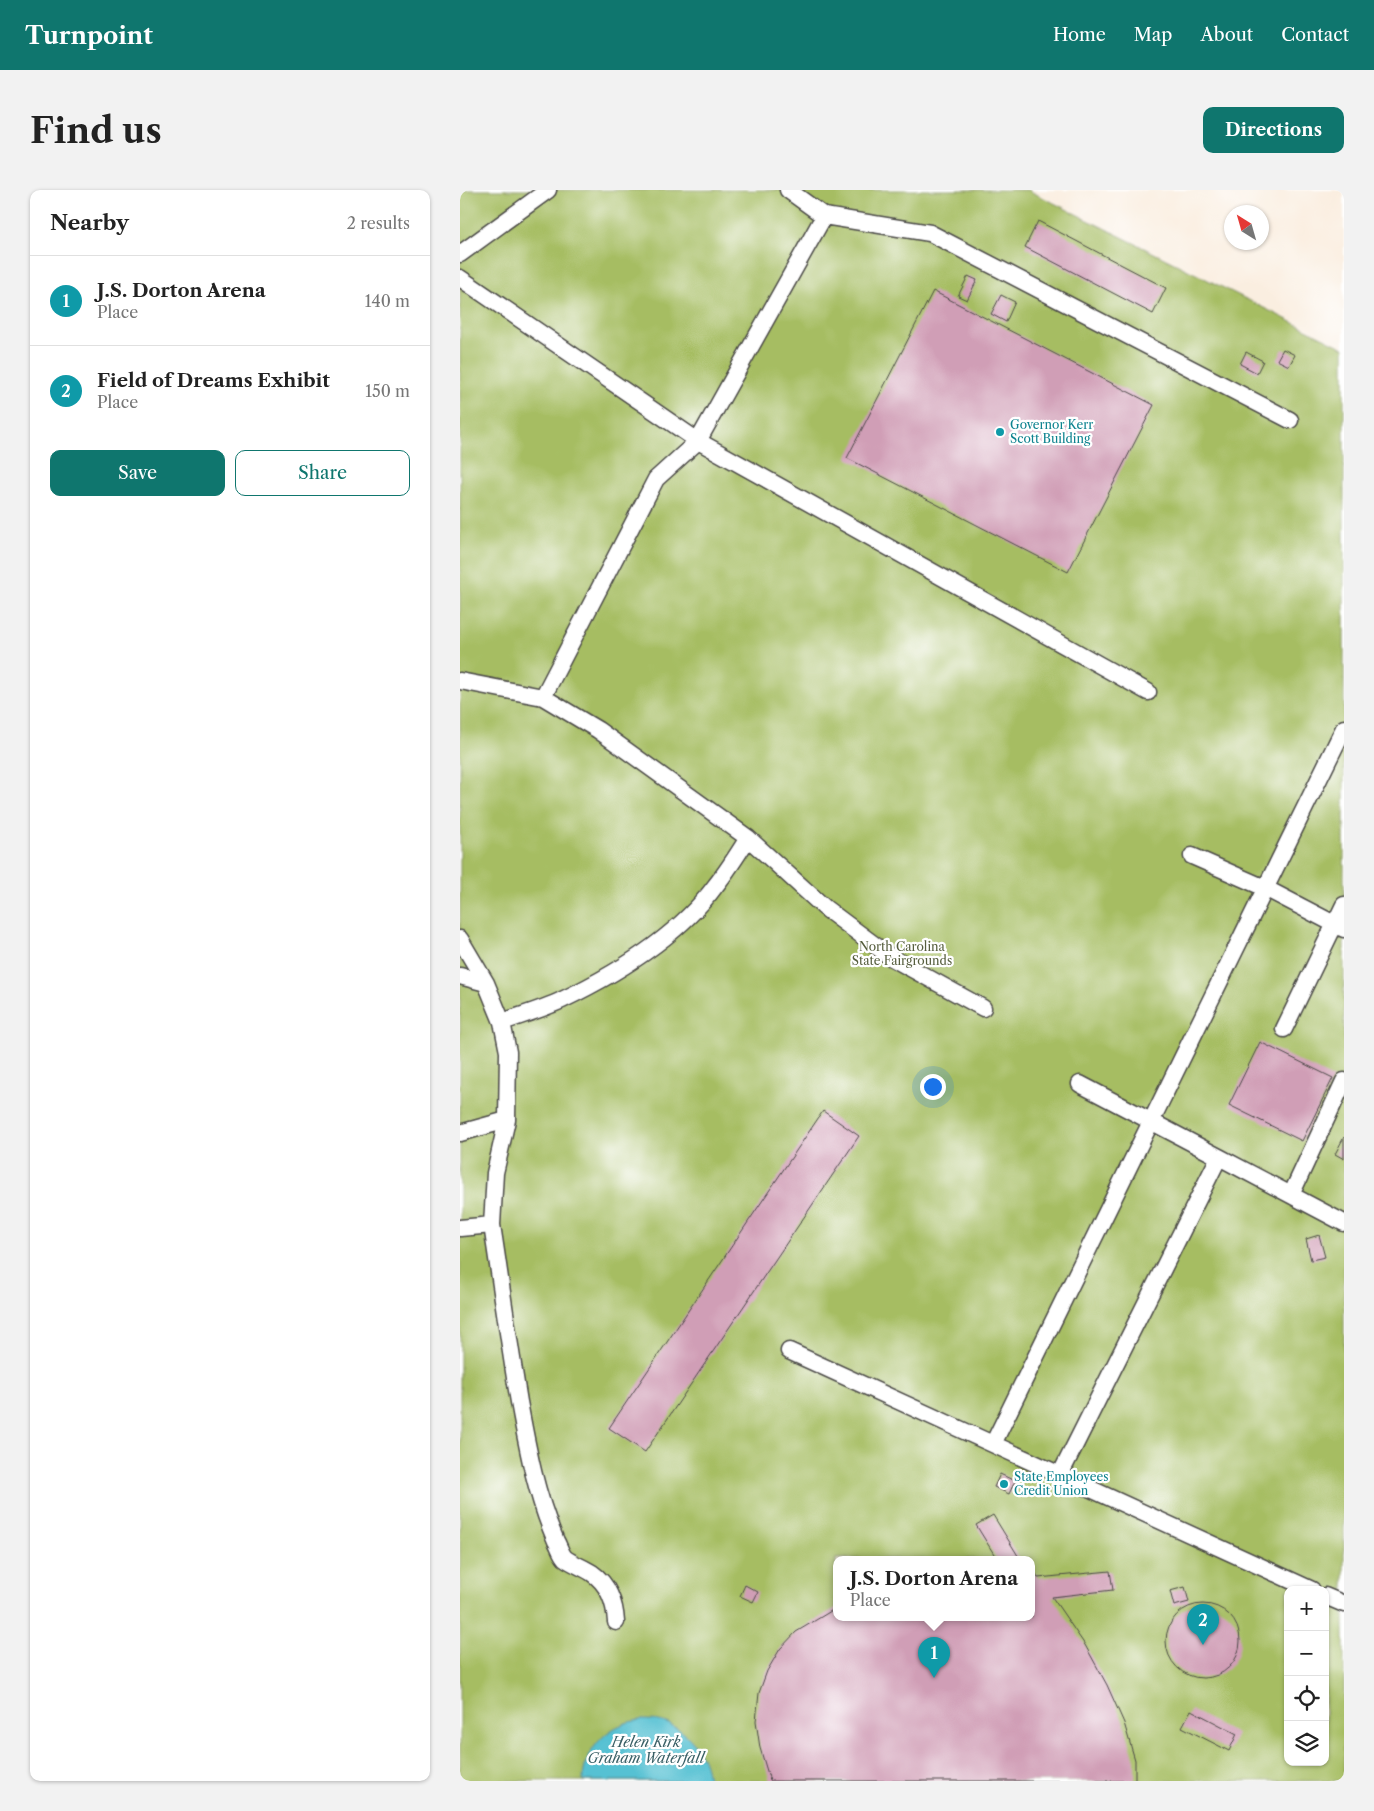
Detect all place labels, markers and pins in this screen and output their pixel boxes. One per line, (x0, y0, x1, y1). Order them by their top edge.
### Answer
place label: Governor Kerr Scott Building (1010, 417, 1093, 446)
marker: Governor Kerr Scott Building (994, 426, 1006, 438)
place label: State Employees Credit Union (1014, 1469, 1108, 1498)
marker: State Employees Credit Union (998, 1478, 1010, 1490)
pin: 2 (1187, 1604, 1219, 1645)
pin: 1 (918, 1637, 950, 1678)

